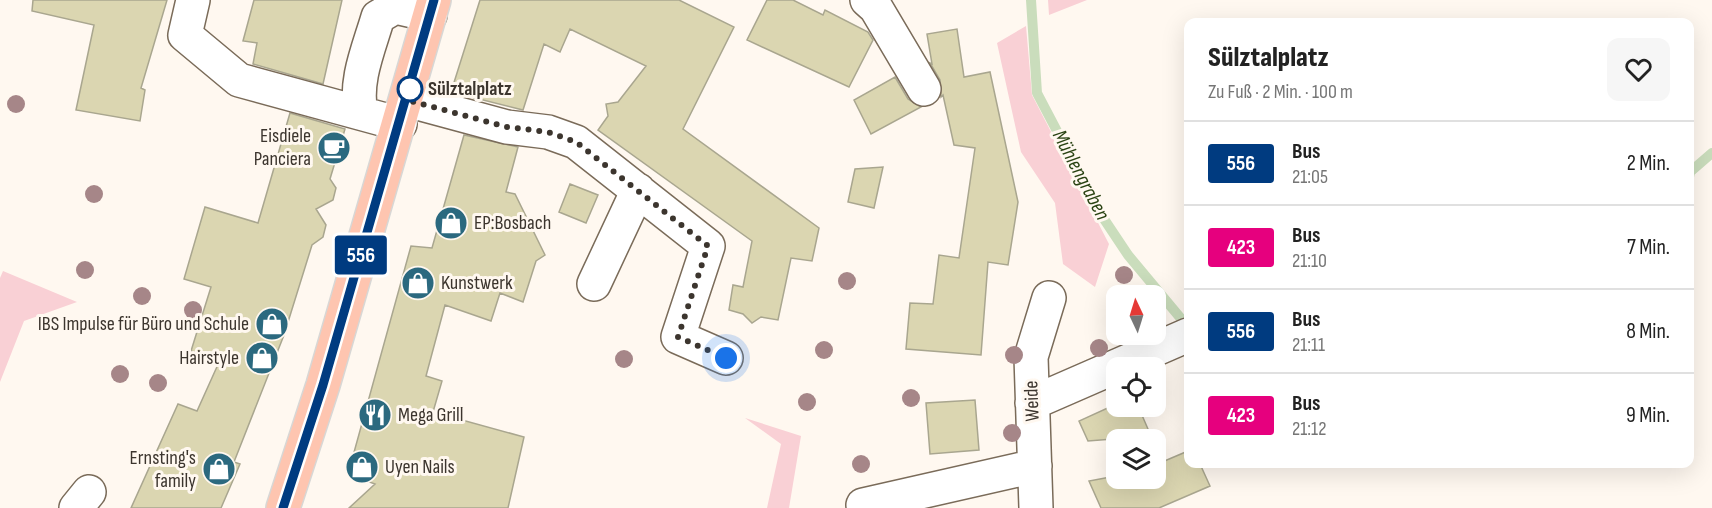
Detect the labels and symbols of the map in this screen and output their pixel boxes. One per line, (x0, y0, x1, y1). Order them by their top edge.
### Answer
marker: Sülztalplatz (397, 76, 423, 102)
place label: Sülztalplatz (428, 77, 512, 101)
place label: Eisdiele Panciera (254, 124, 311, 171)
water label: Mühlengraben (1047, 126, 1115, 225)
cafe icon: Eisdiele Panciera (316, 130, 352, 166)
shop icon: EP:Bosbach (433, 205, 469, 241)
place label: EP:Bosbach (474, 211, 551, 235)
line badge: 556 (326, 236, 395, 274)
shop icon: Kunstwerk (400, 265, 436, 301)
place label: Kunstwerk (441, 271, 513, 295)
north arrow (1106, 285, 1166, 345)
shop icon: IBS Impulse für Büro und Schule (254, 306, 290, 342)
place label: IBS Impulse für Büro und Schule (38, 312, 249, 336)
shop icon: Hairstyle (244, 340, 280, 376)
your location (711, 343, 741, 373)
place label: Hairstyle (179, 346, 239, 370)
street label: Weide (1019, 380, 1045, 422)
restaurant icon: Mega Grill (357, 397, 393, 433)
place label: Mega Grill (398, 403, 463, 427)
place label: Ernsting's family (130, 446, 196, 493)
shop icon: Uyen Nails (344, 449, 380, 485)
shop icon: Ernsting's family (201, 451, 237, 487)
place label: Uyen Nails (385, 455, 455, 479)

